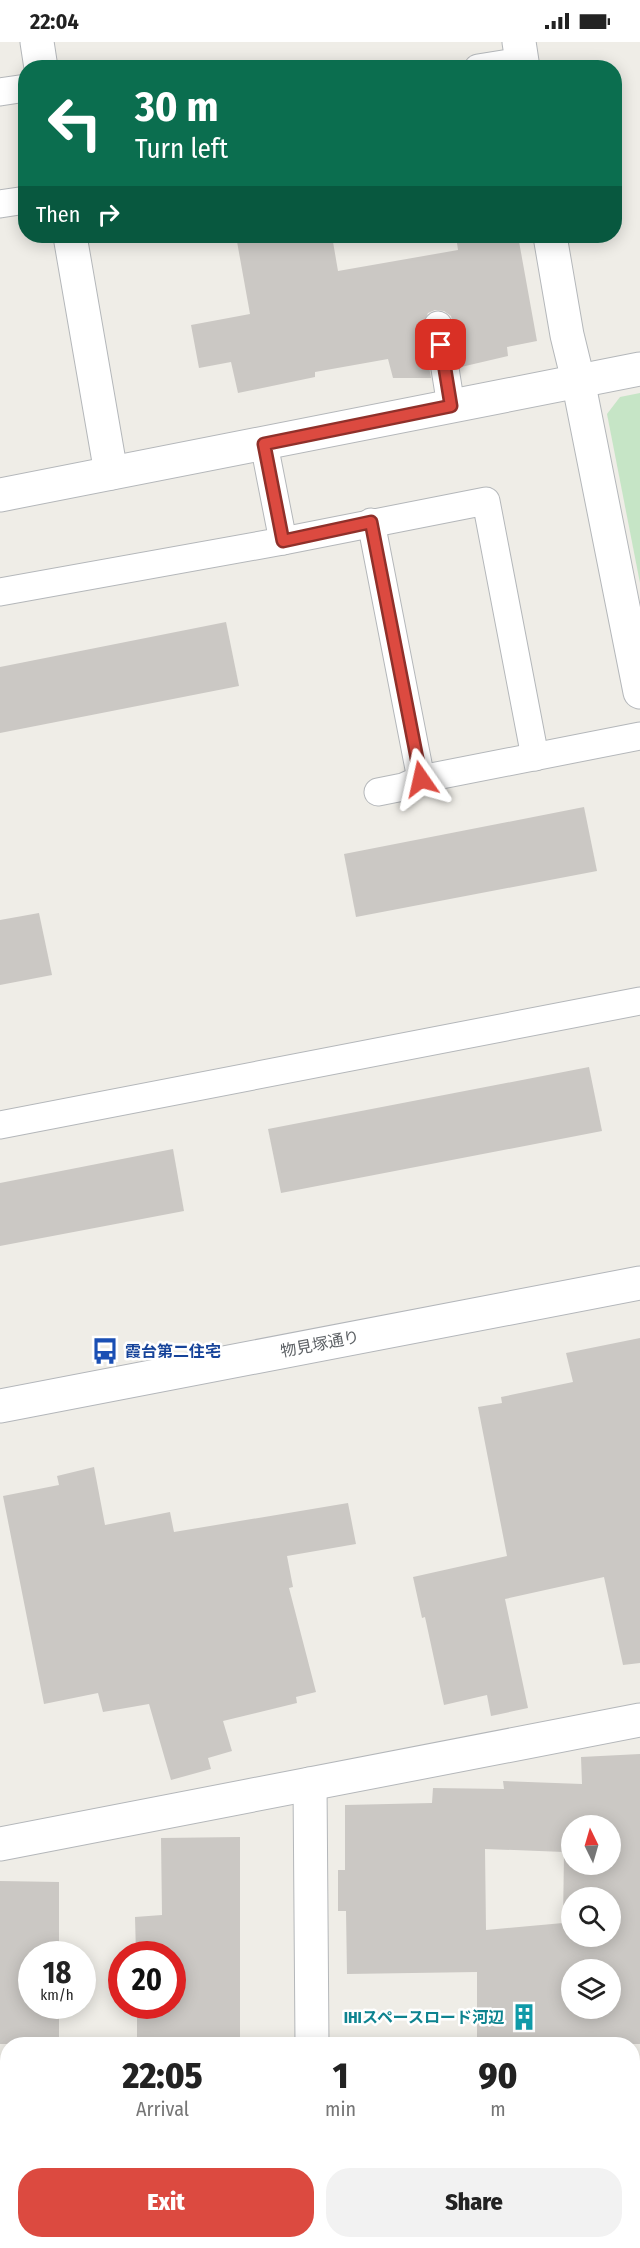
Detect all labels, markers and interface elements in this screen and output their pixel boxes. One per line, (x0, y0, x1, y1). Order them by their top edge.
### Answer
text: 22:04 (30, 8, 79, 35)
text: 30 m (135, 82, 219, 132)
icon: left (36, 84, 114, 162)
text: Turn left (135, 133, 228, 165)
icon: right (92, 198, 125, 231)
text: Then (36, 201, 80, 228)
pin (415, 319, 466, 370)
icon: arrive (424, 328, 457, 361)
position arrow (389, 747, 453, 811)
street label: 物見塚通り (279, 1327, 361, 1361)
bus stop icon: 霞台第二住宅 (90, 1336, 120, 1366)
place label: 霞台第二住宅 (125, 1342, 221, 1361)
north arrow (561, 1815, 621, 1875)
map controls (561, 1815, 621, 2019)
button: search (561, 1887, 621, 1947)
speed limit sign: 20 (108, 1941, 186, 2019)
text: 18 (43, 1955, 71, 1991)
button: layers (561, 1959, 621, 2019)
text: km/h (40, 1986, 74, 2004)
building icon: IHIスペースロード河辺 (509, 2002, 539, 2032)
place label: IHIスペースロード河辺 (344, 2008, 505, 2027)
text: 22:05 (122, 2054, 203, 2098)
text: 1 (333, 2054, 348, 2098)
text: 90 (479, 2054, 518, 2098)
text: Arrival (136, 2097, 189, 2121)
text: min (325, 2097, 356, 2121)
text: m (490, 2097, 506, 2121)
button: Exit (18, 2168, 314, 2237)
button: Share (326, 2168, 622, 2237)

